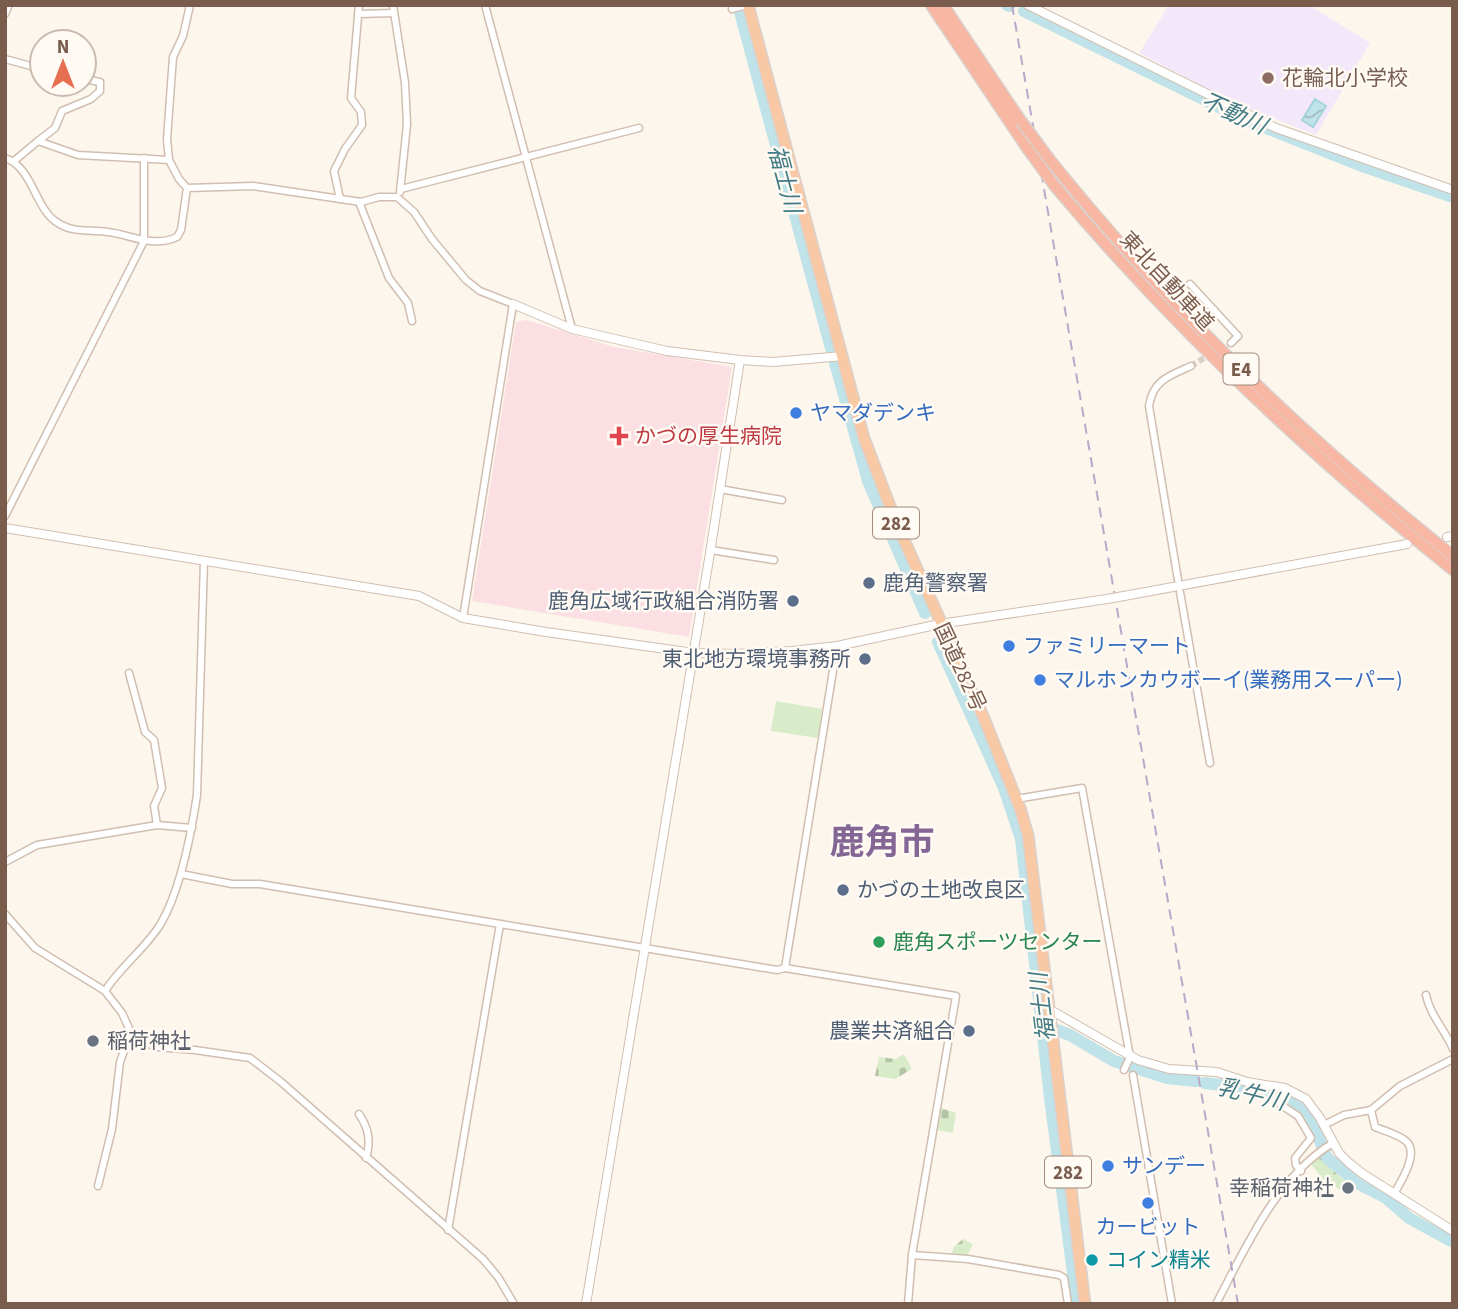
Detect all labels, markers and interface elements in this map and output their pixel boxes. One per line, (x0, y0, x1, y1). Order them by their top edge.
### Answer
north arrow (28, 28, 98, 98)
text: N (57, 34, 69, 61)
place label: 花輪北小学校 (1282, 63, 1408, 93)
marker: 花輪北小学校 (1260, 70, 1276, 86)
water label: 不動川 (1196, 84, 1275, 144)
water label: 福士川 (760, 142, 810, 220)
street label: 東北自動車道 (1113, 225, 1221, 337)
road number: E4 (1224, 354, 1258, 384)
place label: ヤマダデンキ (810, 398, 936, 428)
marker: ヤマダデンキ (788, 405, 804, 421)
place label: かづの厚生病院 (635, 421, 782, 451)
marker: かづの厚生病院 (609, 426, 629, 446)
road number: 282 (873, 508, 919, 538)
place label: 鹿角警察署 (883, 568, 988, 598)
marker: 鹿角警察署 (861, 575, 877, 591)
place label: 鹿角広域行政組合消防署 (548, 586, 779, 616)
marker: 鹿角広域行政組合消防署 (785, 593, 801, 609)
street label: 国道282号 (926, 618, 994, 716)
place label: ファミリーマート (1023, 631, 1191, 661)
marker: ファミリーマート (1001, 638, 1017, 654)
place label: 東北地方環境事務所 (662, 644, 851, 674)
marker: 東北地方環境事務所 (857, 651, 873, 667)
place label: マルホンカウボーイ(業務用スーパー) (1054, 665, 1403, 695)
marker: マルホンカウボーイ(業務用スーパー) (1032, 672, 1048, 688)
district label: 鹿角市 (829, 818, 935, 868)
place label: かづの土地改良区 (857, 875, 1025, 905)
marker: かづの土地改良区 (835, 882, 851, 898)
place label: 鹿角スポーツセンター (893, 927, 1103, 957)
marker: 鹿角スポーツセンター (871, 934, 887, 950)
water label: 福士川 (1022, 968, 1063, 1043)
place label: 農業共済組合 (829, 1016, 955, 1046)
marker: 農業共済組合 (961, 1023, 977, 1039)
place label: 稲荷神社 (107, 1026, 191, 1056)
marker: 稲荷神社 (85, 1033, 101, 1049)
water label: 乳牛川 (1214, 1070, 1292, 1120)
place label: サンデー (1122, 1151, 1206, 1181)
road number: 282 (1045, 1156, 1091, 1188)
marker: サンデー (1100, 1158, 1116, 1174)
place label: 幸稲荷神社 (1229, 1173, 1334, 1203)
marker: 幸稲荷神社 (1340, 1180, 1356, 1196)
marker: カービット (1140, 1195, 1156, 1211)
place label: カービット (1096, 1212, 1201, 1242)
place label: コイン精米 (1106, 1245, 1211, 1275)
marker: コイン精米 (1084, 1252, 1100, 1268)

